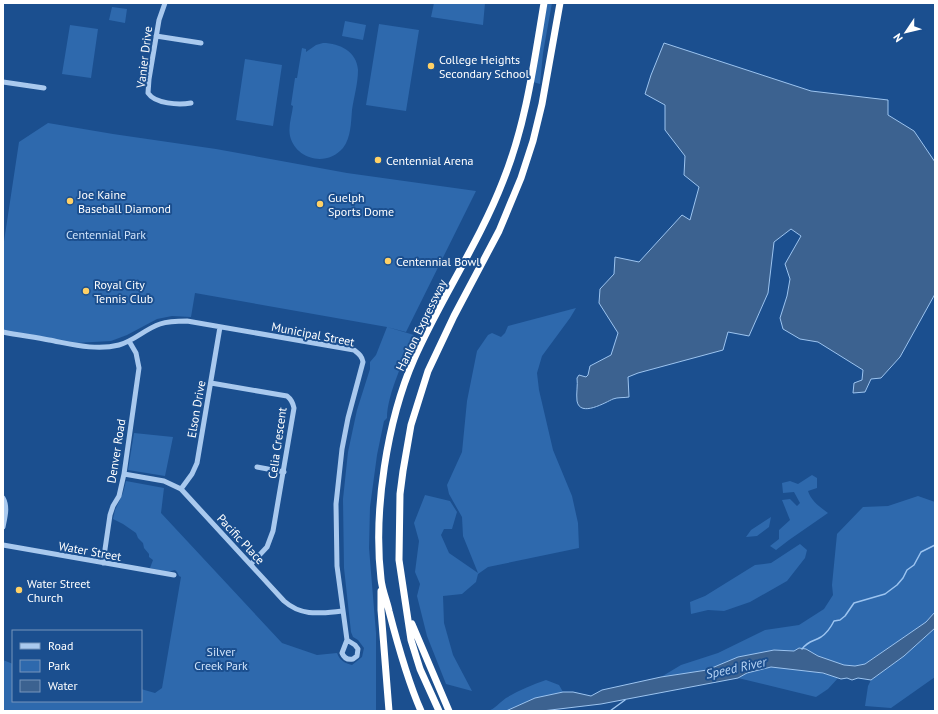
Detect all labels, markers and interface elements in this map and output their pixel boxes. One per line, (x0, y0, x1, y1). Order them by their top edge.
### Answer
north arrow (886, 12, 926, 52)
street label: Vanier Drive (133, 25, 155, 90)
text: N (890, 31, 906, 45)
place label: College Heights Secondary School (439, 52, 530, 81)
marker: College Heights Secondary School (426, 61, 436, 71)
place label: Centennial Arena (386, 153, 474, 168)
marker: Centennial Arena (373, 155, 383, 165)
place label: Joe Kaine Baseball Diamond (77, 187, 171, 216)
place label: Guelph Sports Dome (328, 190, 394, 219)
marker: Joe Kaine Baseball Diamond (65, 196, 75, 206)
marker: Guelph Sports Dome (315, 199, 325, 209)
park label: Centennial Park (66, 227, 146, 242)
place label: Centennial Bowl (396, 254, 480, 269)
marker: Centennial Bowl (383, 256, 393, 266)
street label: Hanlon Expressway (392, 276, 450, 373)
place label: Royal City Tennis Club (94, 277, 153, 306)
marker: Royal City Tennis Club (81, 286, 91, 296)
street label: Municipal Street (270, 319, 356, 349)
street label: Elson Drive (184, 379, 208, 439)
street label: Celia Crescent (265, 406, 289, 480)
street label: Denver Road (104, 418, 128, 484)
street label: Pacific Place (214, 511, 268, 567)
street label: Water Street (57, 538, 123, 564)
place label: Water Street Church (27, 576, 90, 605)
marker: Water Street Church (14, 585, 24, 595)
legend (12, 630, 142, 702)
text: Road (48, 638, 73, 653)
park label: Silver Creek Park (194, 644, 248, 673)
water label: Speed River (704, 653, 769, 683)
text: Park (48, 658, 70, 673)
text: Water (48, 678, 78, 693)

